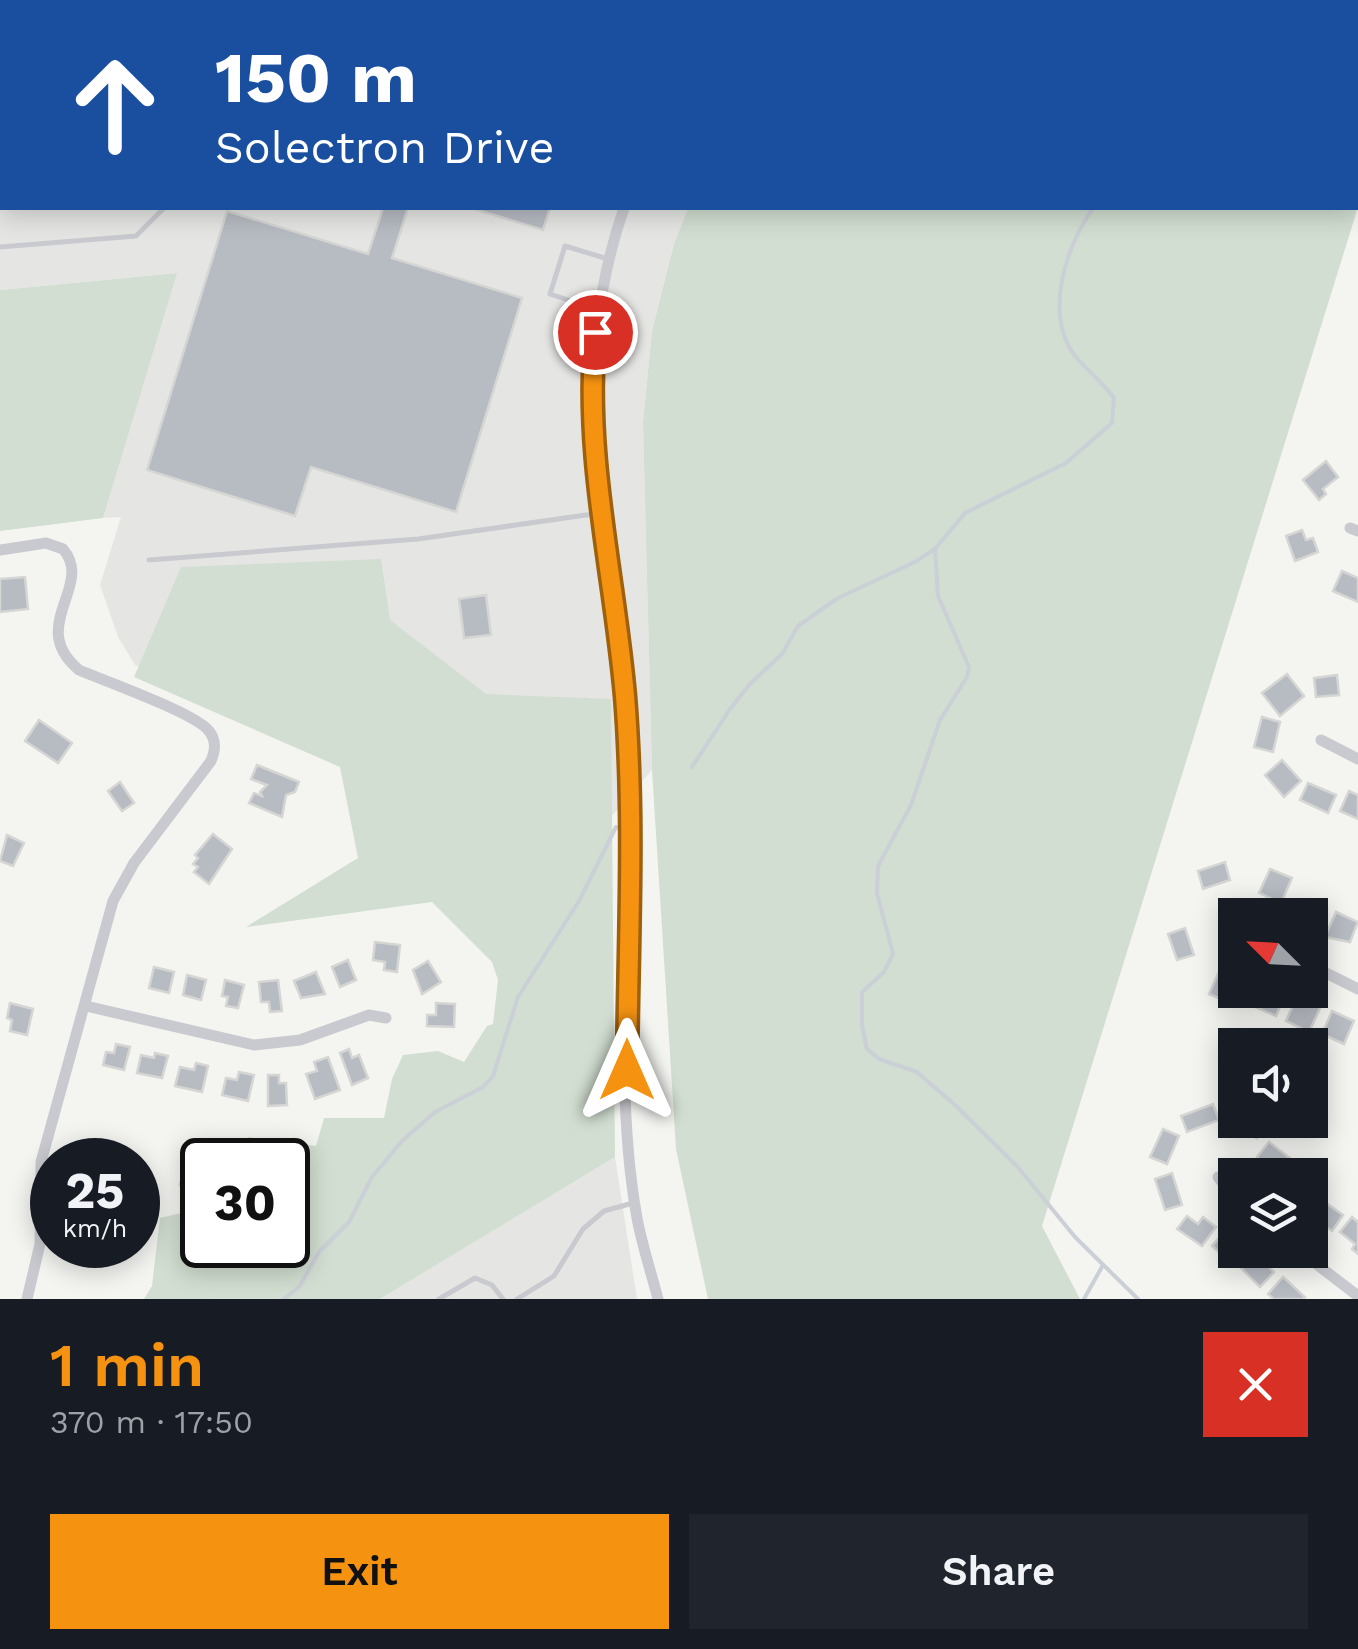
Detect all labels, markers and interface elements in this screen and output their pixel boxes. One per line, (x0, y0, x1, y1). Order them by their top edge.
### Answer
text: 150 m (215, 37, 417, 119)
icon: ahead (50, 40, 180, 170)
text: Solectron Drive (215, 121, 554, 174)
pin (553, 290, 638, 375)
icon: arrive (568, 305, 623, 360)
north arrow (1218, 898, 1328, 1008)
map controls (1218, 898, 1328, 1268)
position arrow (575, 1018, 679, 1122)
button: sound (1218, 1028, 1328, 1138)
speed limit sign: 30 (180, 1138, 310, 1268)
button: layers (1218, 1158, 1328, 1268)
text: 25 (66, 1161, 124, 1220)
text: km/h (63, 1214, 127, 1243)
text: 1 min (50, 1330, 204, 1401)
button: close (1203, 1332, 1308, 1437)
text: 370 m · 17:50 (50, 1403, 253, 1441)
button: Exit (50, 1514, 669, 1629)
button: Share (689, 1514, 1308, 1629)

